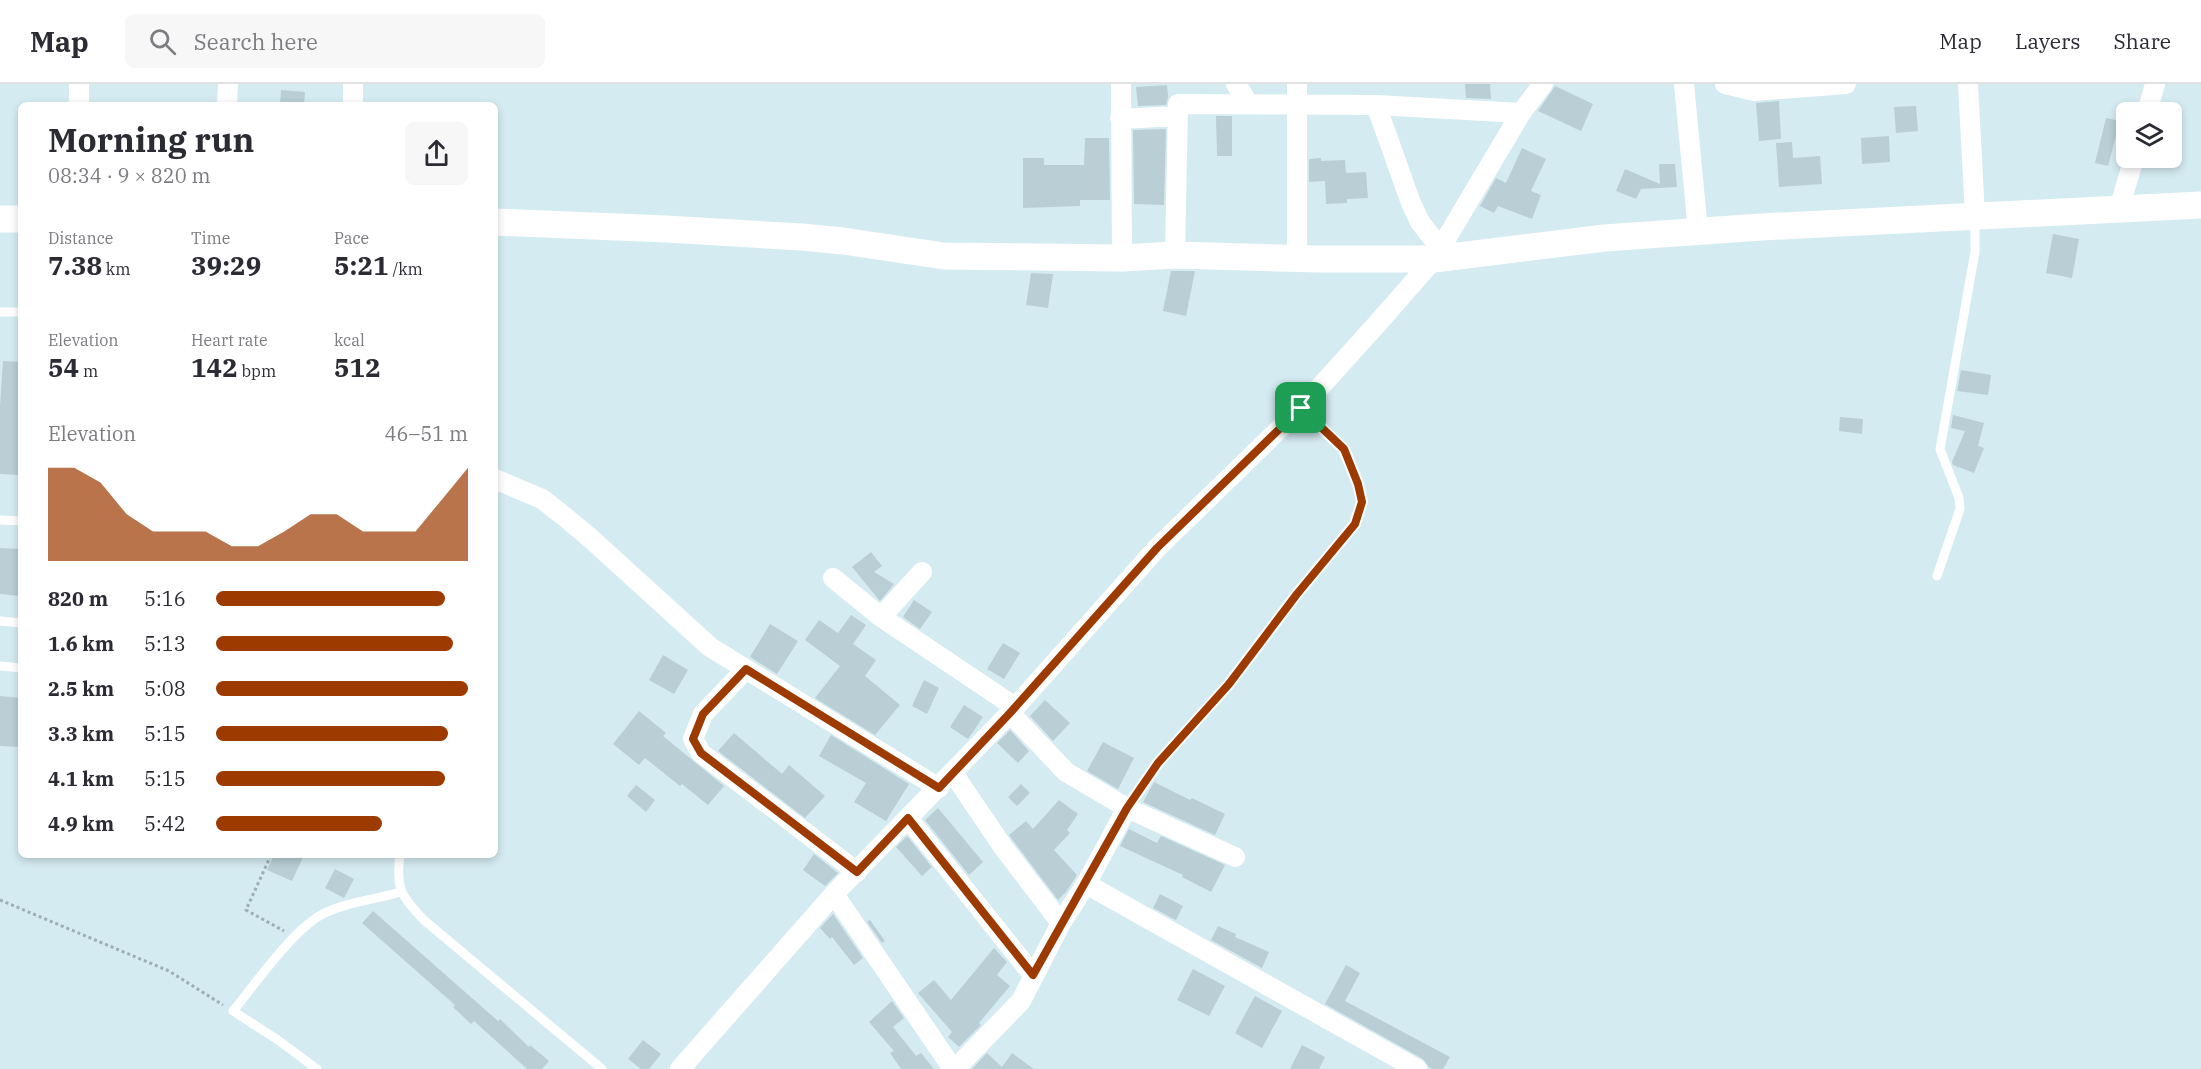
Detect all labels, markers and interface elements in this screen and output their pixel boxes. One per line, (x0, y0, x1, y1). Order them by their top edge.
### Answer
search box (125, 14, 545, 68)
text: Map (30, 23, 89, 60)
icon: search (146, 25, 179, 58)
text: Search here (194, 27, 318, 56)
text: Map (1939, 27, 1982, 55)
text: Layers (2015, 27, 2081, 55)
text: Share (2114, 27, 2171, 55)
map controls (2116, 102, 2182, 168)
button: layers (2116, 102, 2182, 168)
text: Morning run (48, 118, 254, 161)
button: share (405, 122, 468, 185)
text: 08:34 · 9 × 820 m (48, 162, 211, 189)
text: Distance (48, 228, 113, 248)
text: Time (191, 228, 230, 248)
text: Pace (334, 228, 369, 248)
text: 7.38 (48, 248, 102, 282)
text: 39:29 (191, 248, 261, 282)
text: 5:21 (334, 248, 389, 282)
text: km (102, 259, 130, 279)
text: /km (389, 259, 423, 279)
text: Elevation (48, 330, 118, 350)
text: Heart rate (191, 330, 268, 350)
text: kcal (334, 330, 365, 350)
text: 54 (48, 350, 79, 384)
text: 142 (191, 350, 238, 384)
text: 512 (334, 350, 381, 384)
text: m (79, 361, 98, 381)
text: bpm (238, 361, 276, 381)
pin (1275, 382, 1326, 433)
icon: arrive (1284, 391, 1317, 424)
text: Elevation (48, 420, 136, 447)
text: 46–51 m (385, 420, 468, 447)
text: 820 m (48, 585, 108, 612)
text: 5:16 (144, 585, 186, 612)
text: 1.6 km (48, 630, 114, 657)
text: 5:13 (144, 630, 186, 657)
text: 2.5 km (48, 675, 114, 702)
text: 5:08 (144, 675, 186, 702)
text: 3.3 km (48, 720, 114, 747)
text: 5:15 (144, 720, 186, 747)
text: 4.1 km (48, 765, 114, 792)
text: 5:15 (144, 765, 186, 792)
text: 4.9 km (48, 810, 114, 837)
text: 5:42 (144, 810, 186, 837)

